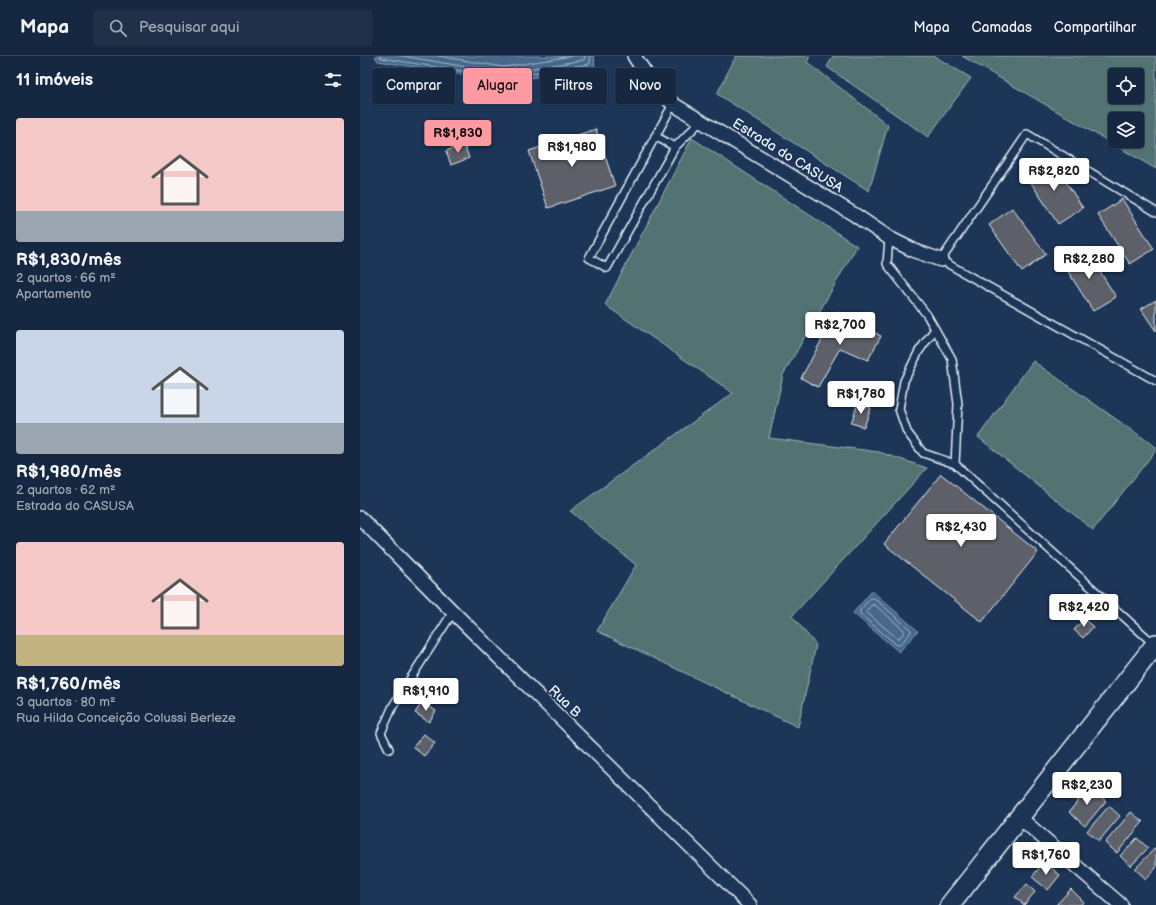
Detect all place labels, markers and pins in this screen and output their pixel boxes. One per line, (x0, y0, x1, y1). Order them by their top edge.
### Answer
pin: R$1,830 (421, 120, 495, 154)
pin: R$1,980 (535, 134, 609, 168)
pin: R$2,820 (1017, 158, 1091, 192)
pin: R$2,280 (1052, 246, 1126, 280)
pin: R$2,700 (803, 312, 877, 346)
pin: R$1,780 (824, 381, 898, 415)
pin: R$2,430 (924, 514, 998, 548)
pin: R$2,420 (1047, 594, 1121, 628)
pin: R$1,910 (389, 678, 463, 712)
pin: R$2,230 (1050, 772, 1124, 806)
pin: R$1,760 (1009, 842, 1083, 876)

